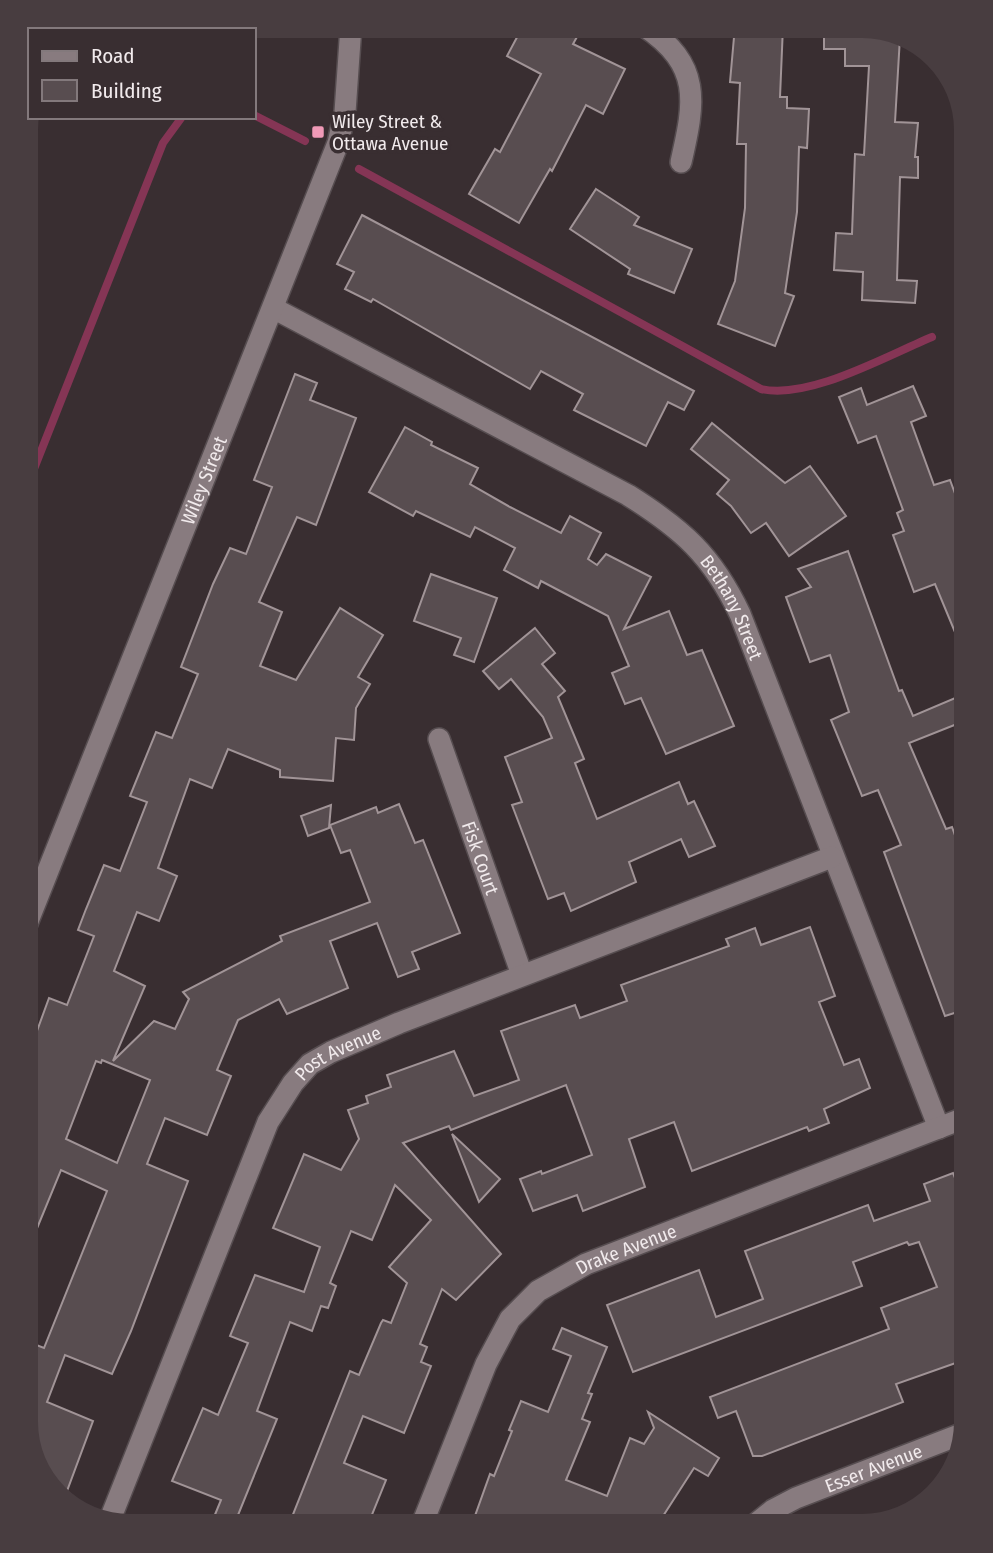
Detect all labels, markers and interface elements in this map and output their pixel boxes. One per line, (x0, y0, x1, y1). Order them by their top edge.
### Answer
legend (28, 28, 256, 119)
text: Road (91, 43, 135, 69)
text: Building (91, 78, 162, 104)
place label: Wiley Street & Ottawa Avenue (332, 110, 449, 155)
marker: Wiley Street & Ottawa Avenue (310, 124, 326, 140)
street label: Wiley Street (176, 432, 232, 528)
street label: Bethany Street (695, 550, 768, 664)
street label: Fisk Court (457, 818, 504, 898)
street label: Post Avenue (290, 1021, 385, 1085)
street label: Drake Avenue (572, 1219, 680, 1279)
street label: Esser Avenue (822, 1439, 926, 1498)

